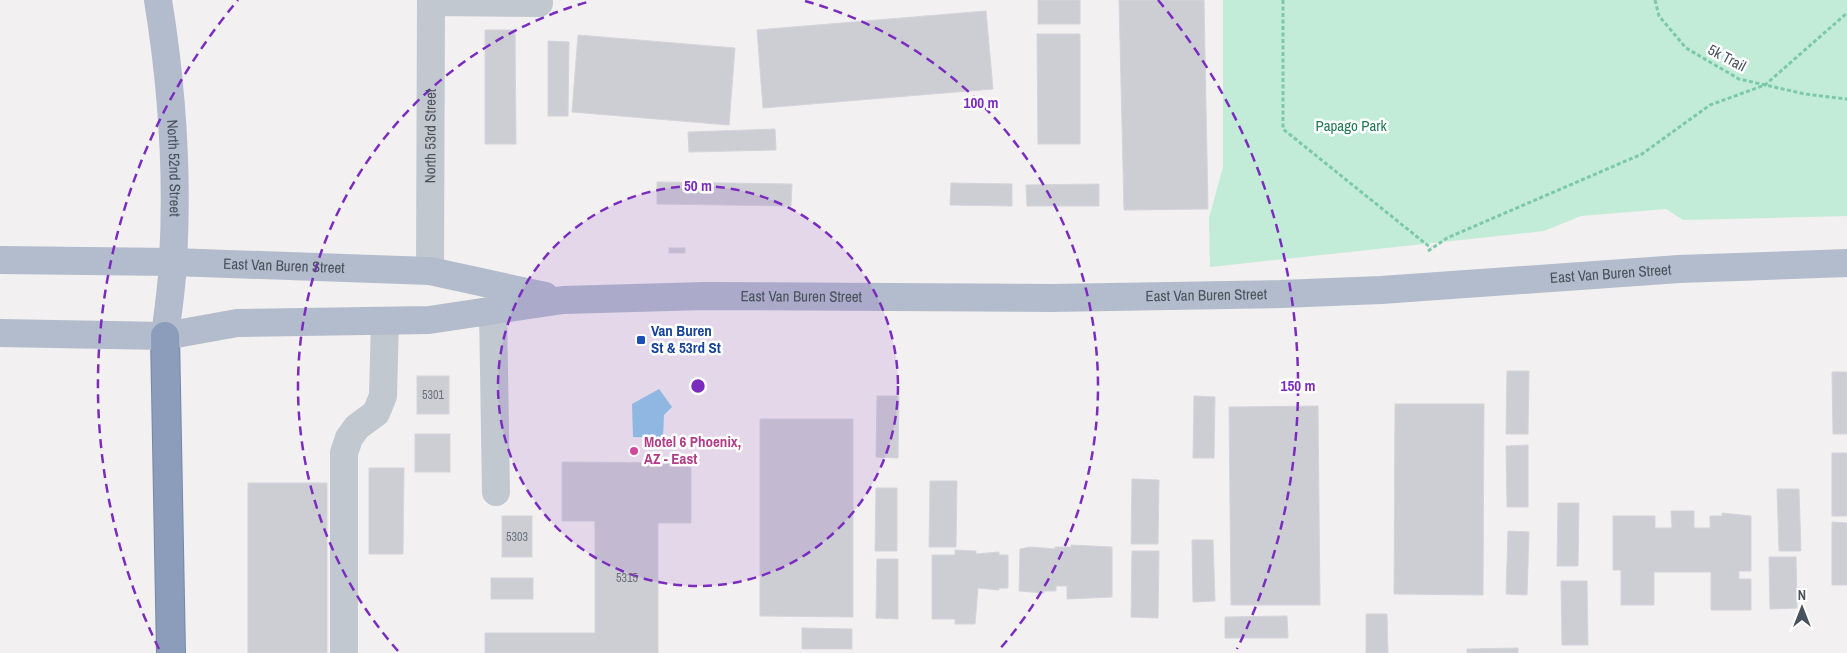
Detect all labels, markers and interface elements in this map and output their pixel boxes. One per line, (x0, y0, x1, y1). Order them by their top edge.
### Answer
street label: 5k Trail (1704, 39, 1750, 76)
street label: North 53rd Street (419, 88, 441, 183)
text: 100 m (964, 92, 998, 113)
park label: Papago Park (1315, 115, 1387, 136)
street label: North 52nd Street (162, 119, 186, 217)
text: 50 m (684, 175, 712, 196)
street label: East Van Buren Street (223, 253, 346, 278)
street label: East Van Buren Street (1549, 259, 1672, 288)
street label: East Van Buren Street (1145, 283, 1268, 306)
street label: East Van Buren Street (740, 285, 863, 307)
place label: Van Buren St & 53rd St (651, 320, 721, 358)
marker: Van Buren St & 53rd St (635, 334, 647, 346)
text: 150 m (1281, 375, 1315, 396)
centre of rings (689, 377, 707, 395)
house number: 5301 (422, 387, 444, 403)
place label: Motel 6 Phoenix, AZ - East (644, 431, 741, 469)
marker: Motel 6 Phoenix, AZ - East (628, 445, 640, 457)
house number: 5303 (506, 529, 528, 545)
house number: 5315 (616, 570, 638, 586)
north arrow (1777, 583, 1827, 633)
text: N (1798, 586, 1806, 604)

